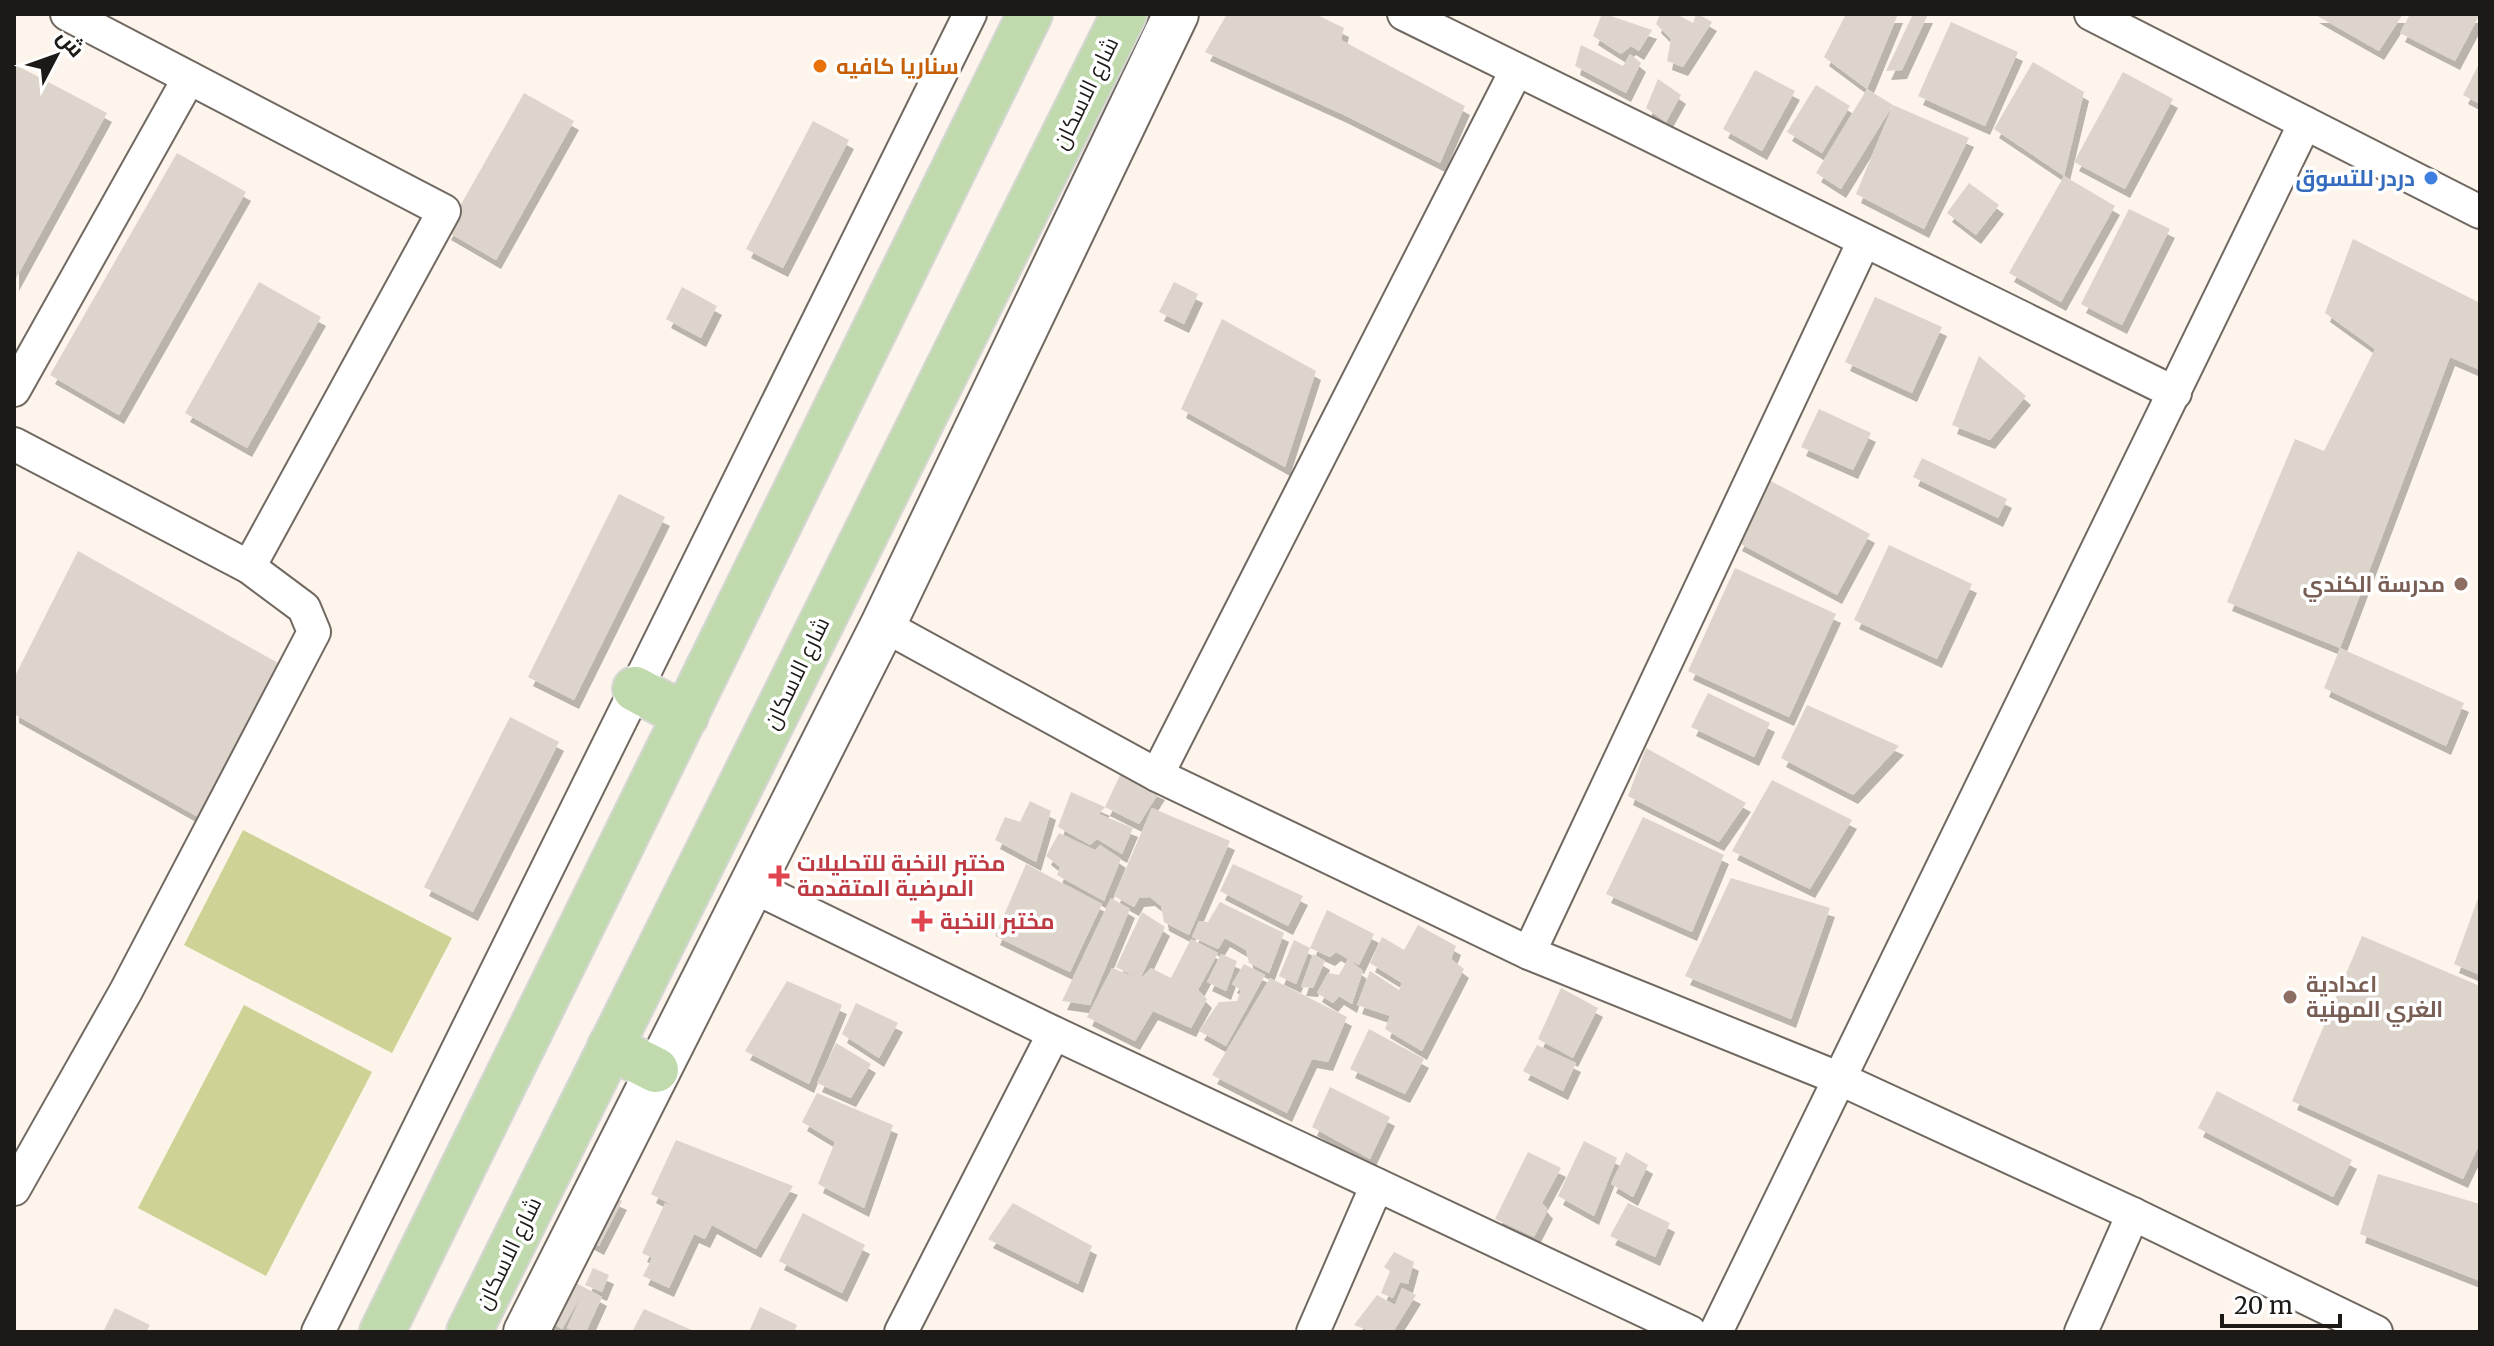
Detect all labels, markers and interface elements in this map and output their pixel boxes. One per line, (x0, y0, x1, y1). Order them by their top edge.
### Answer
north arrow (16, 16, 96, 96)
text: ش (51, 23, 91, 63)
street label: شارع الاسكان (1046, 32, 1125, 154)
place label: سناريا كافيه (836, 52, 959, 80)
marker: سناريا كافيه (811, 57, 829, 75)
place label: دردر للتسوق (2295, 164, 2415, 192)
marker: دردر للتسوق (2422, 169, 2440, 187)
place label: مدرسة الكندي (2303, 570, 2445, 602)
marker: مدرسة الكندي (2452, 575, 2470, 593)
street label: شارع الاسكان (757, 612, 836, 734)
place label: مختبر النخبة للتحليلات المرضية المتقدمة (797, 849, 1006, 902)
marker: مختبر النخبة للتحليلات المرضية المتقدمة (768, 865, 790, 887)
place label: مختبر النخبة (940, 907, 1055, 935)
marker: مختبر النخبة (911, 910, 933, 932)
place label: اعدادية الغري المهنية (2306, 970, 2443, 1027)
marker: اعدادية الغري المهنية (2281, 988, 2299, 1006)
street label: شارع الاسكان (469, 1192, 548, 1314)
scale bar (2222, 1278, 2340, 1328)
text: 20 m (2234, 1290, 2293, 1321)

